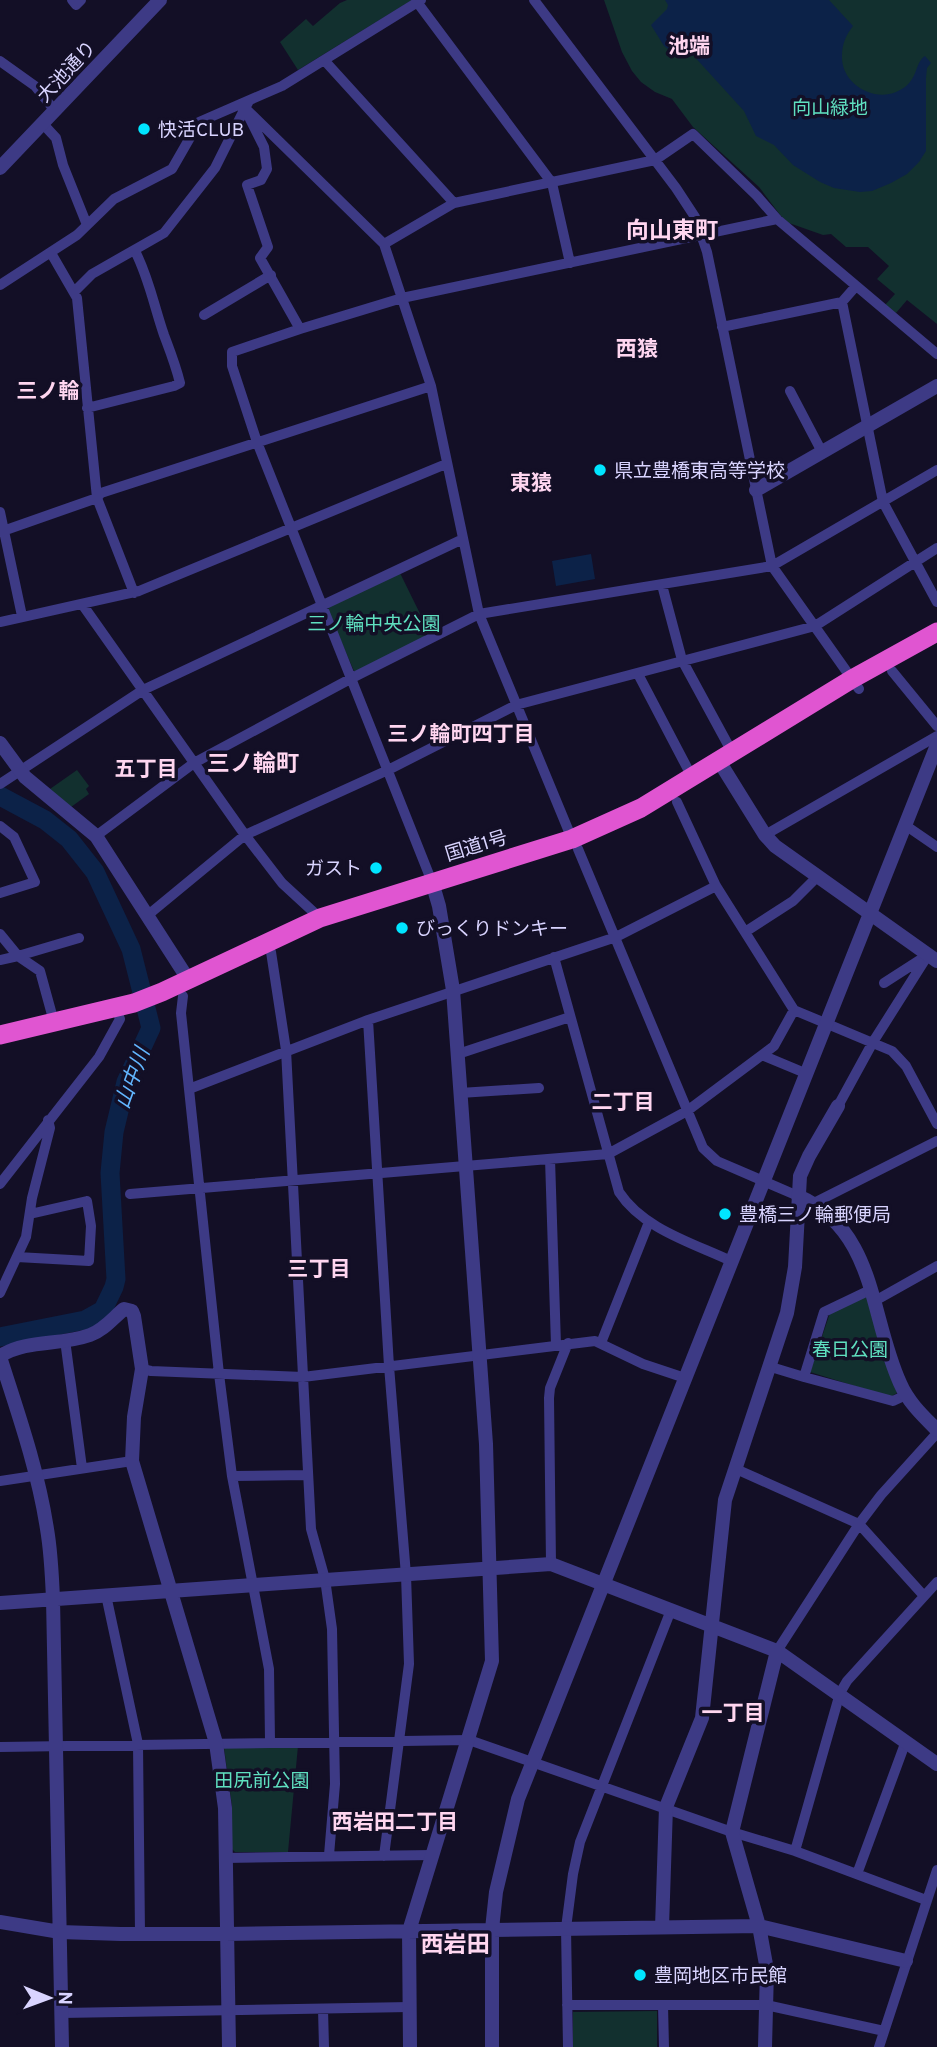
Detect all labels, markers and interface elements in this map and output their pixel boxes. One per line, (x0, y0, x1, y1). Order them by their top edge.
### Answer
district label: 池端 (668, 34, 710, 61)
street label: 大池通り (33, 36, 102, 108)
park label: 向山緑地 (792, 97, 868, 121)
place label: 快活CLUB (158, 119, 244, 143)
marker: 快活CLUB (136, 121, 152, 137)
district label: 向山東町 (626, 218, 718, 247)
district label: 西猿 (616, 337, 658, 364)
district label: 三ノ輪 (17, 379, 80, 406)
place label: 県立豊橋東高等学校 (614, 460, 785, 484)
marker: 県立豊橋東高等学校 (592, 462, 608, 478)
district label: 東猿 (510, 471, 552, 498)
park label: 三ノ輪中央公園 (307, 613, 441, 637)
district label: 三ノ輪町四丁目 (388, 722, 535, 749)
district label: 三ノ輪町 (207, 751, 299, 780)
district label: 五丁目 (115, 757, 178, 784)
street label: 国道1号 (442, 826, 511, 868)
place label: ガスト (305, 858, 362, 882)
marker: ガスト (368, 860, 384, 876)
place label: びっくりドンキー (416, 918, 568, 942)
marker: びっくりドンキー (394, 920, 410, 936)
water label: 山中川 (110, 1042, 158, 1113)
district label: 二丁目 (592, 1090, 655, 1117)
place label: 豊橋三ノ輪郵便局 (739, 1204, 891, 1228)
marker: 豊橋三ノ輪郵便局 (717, 1206, 733, 1222)
district label: 三丁目 (288, 1257, 351, 1284)
park label: 春日公園 (812, 1339, 888, 1363)
district label: 一丁目 (702, 1701, 765, 1728)
park label: 田尻前公園 (214, 1770, 310, 1794)
district label: 西岩田二丁目 (332, 1810, 458, 1837)
district label: 西岩田 (421, 1932, 490, 1961)
north arrow (14, 1963, 84, 2033)
place label: 豊岡地区市民館 (654, 1965, 787, 1989)
marker: 豊岡地区市民館 (632, 1967, 648, 1983)
text: N (52, 1991, 76, 2005)

